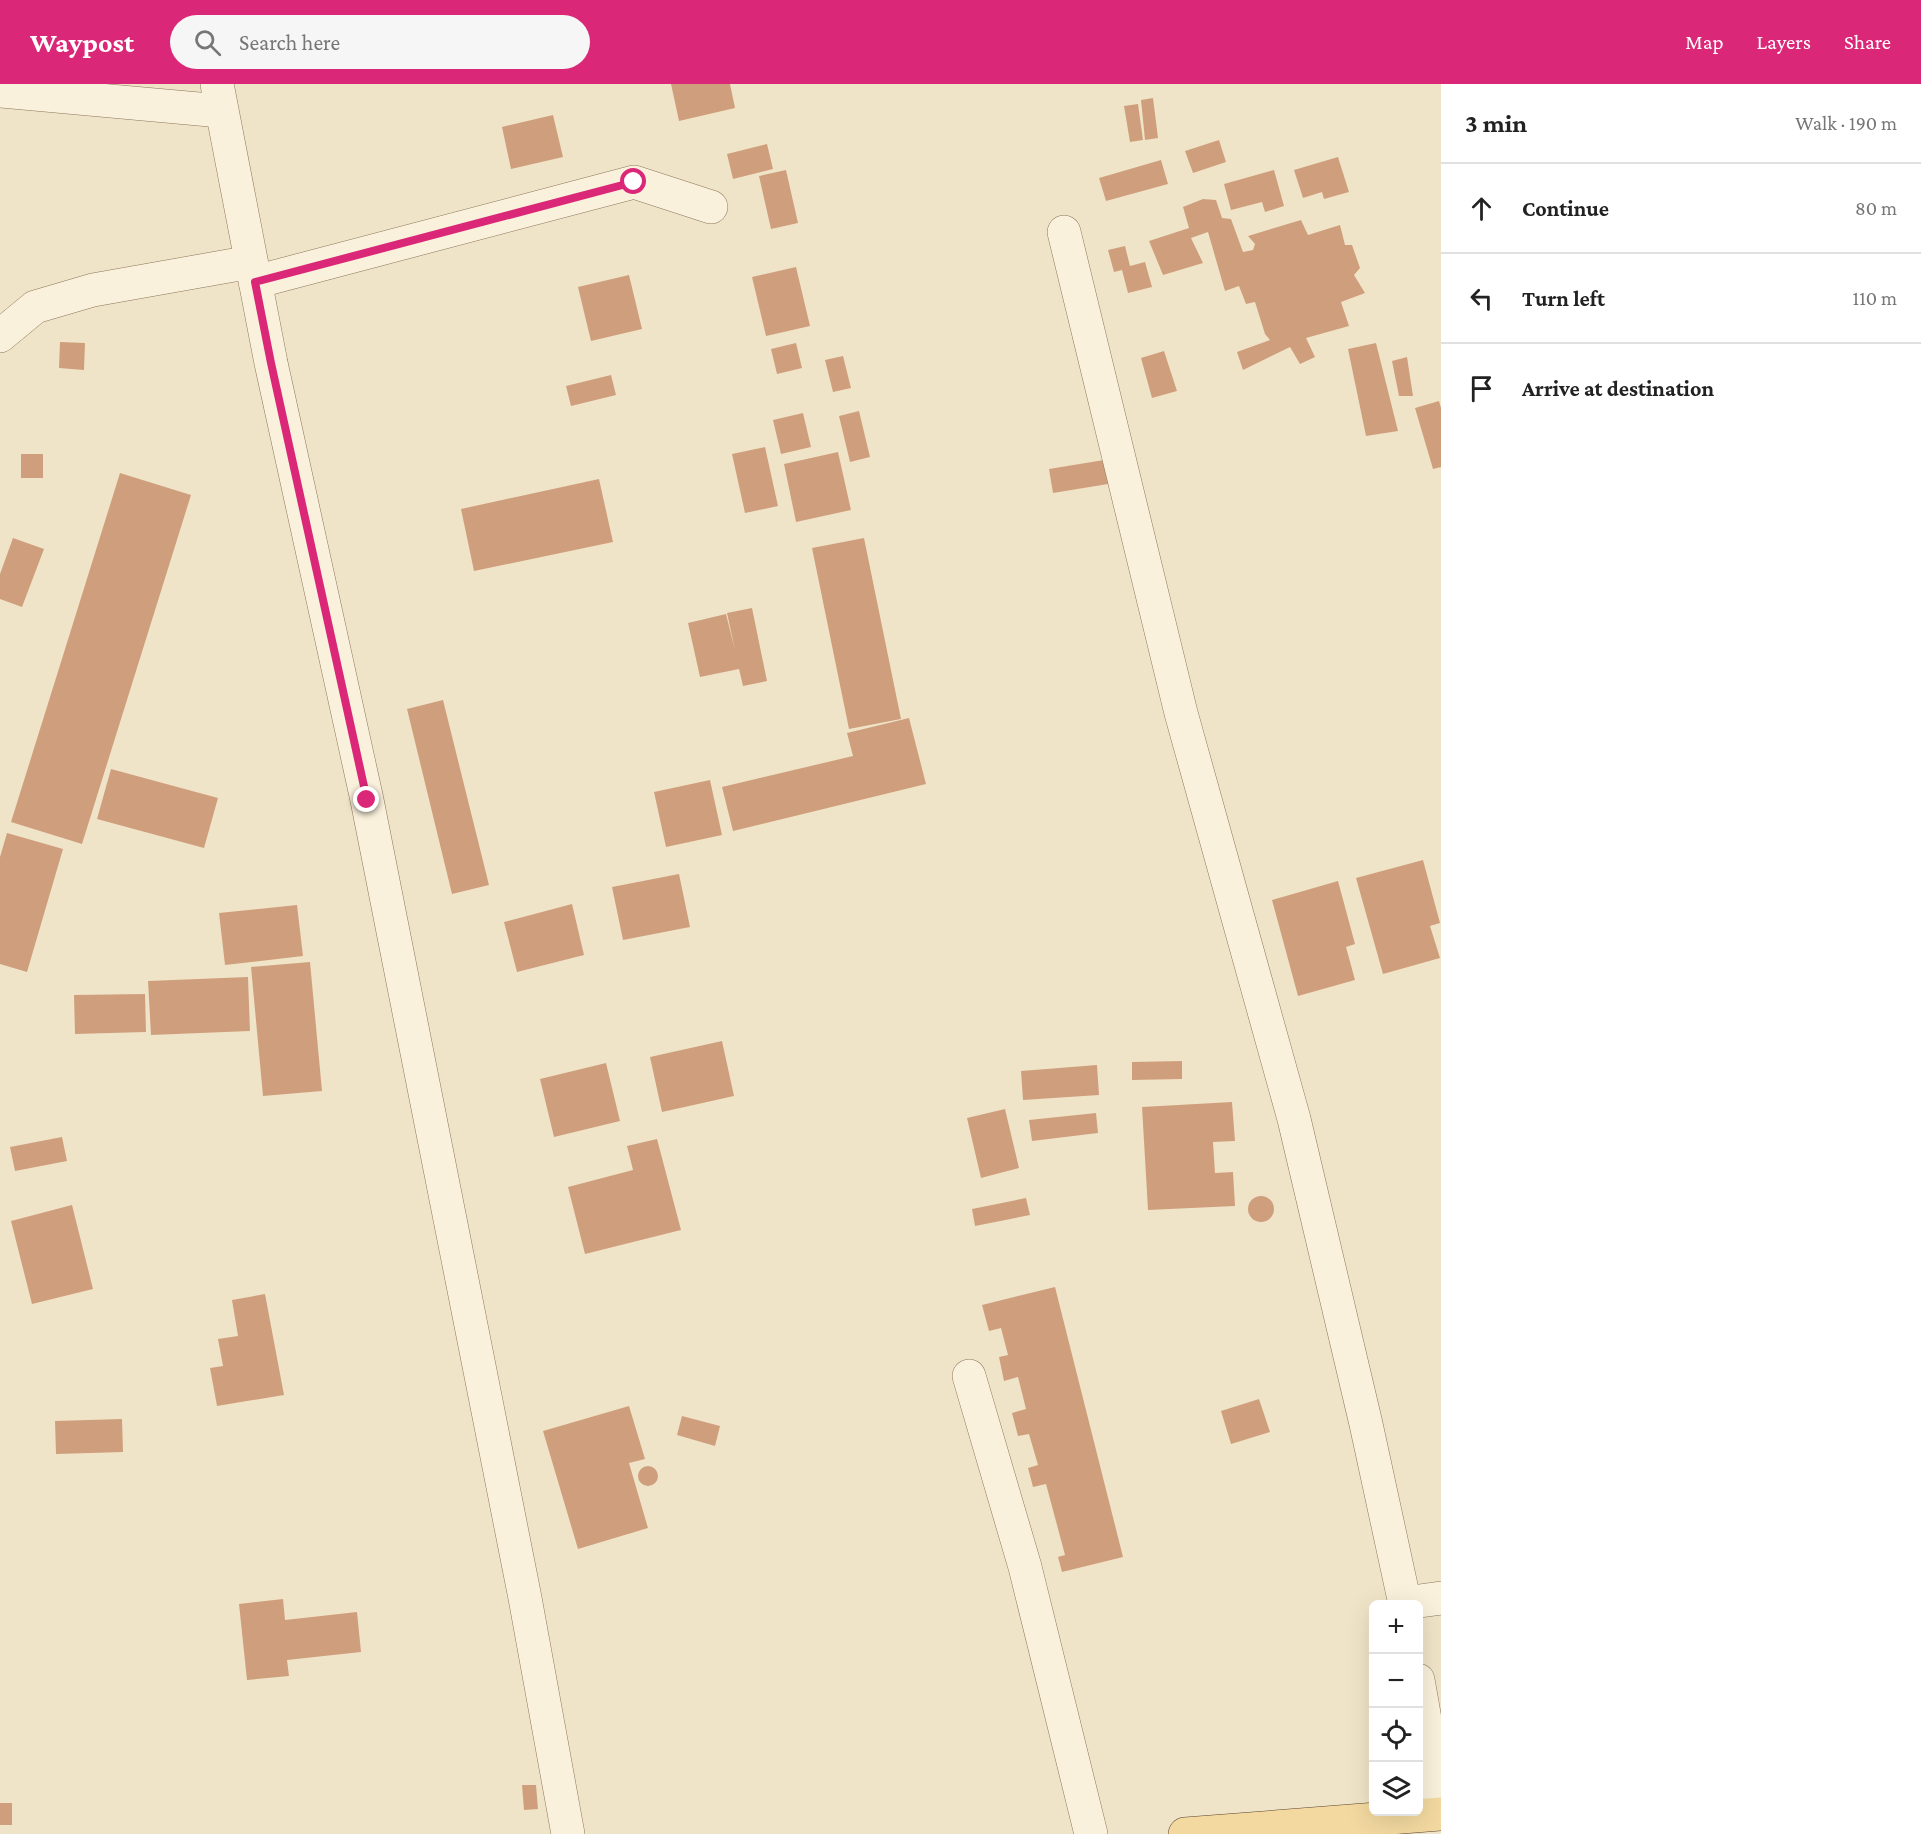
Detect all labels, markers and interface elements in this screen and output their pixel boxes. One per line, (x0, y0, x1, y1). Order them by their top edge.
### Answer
search box (170, 15, 590, 69)
icon: search (191, 26, 224, 59)
text: Waypost (30, 27, 134, 58)
text: Search here (239, 30, 340, 55)
text: Map (1685, 30, 1724, 54)
text: Layers (1757, 30, 1811, 54)
text: Share (1844, 30, 1891, 54)
text: 3 min (1465, 109, 1527, 138)
text: Walk · 190 m (1795, 112, 1897, 134)
route start (620, 168, 646, 194)
icon: ahead (1465, 192, 1498, 225)
text: Continue (1522, 196, 1609, 221)
text: 80 m (1855, 197, 1897, 219)
icon: left (1465, 282, 1498, 315)
text: Turn left (1522, 286, 1605, 311)
text: 110 m (1853, 287, 1897, 309)
icon: arrive (1465, 372, 1498, 405)
text: Arrive at destination (1522, 376, 1714, 401)
route end (353, 786, 379, 812)
map controls (1369, 1600, 1423, 1816)
button: + (1369, 1600, 1423, 1654)
button: − (1369, 1654, 1423, 1708)
button: locate (1369, 1708, 1423, 1762)
button: layers (1369, 1762, 1423, 1816)

